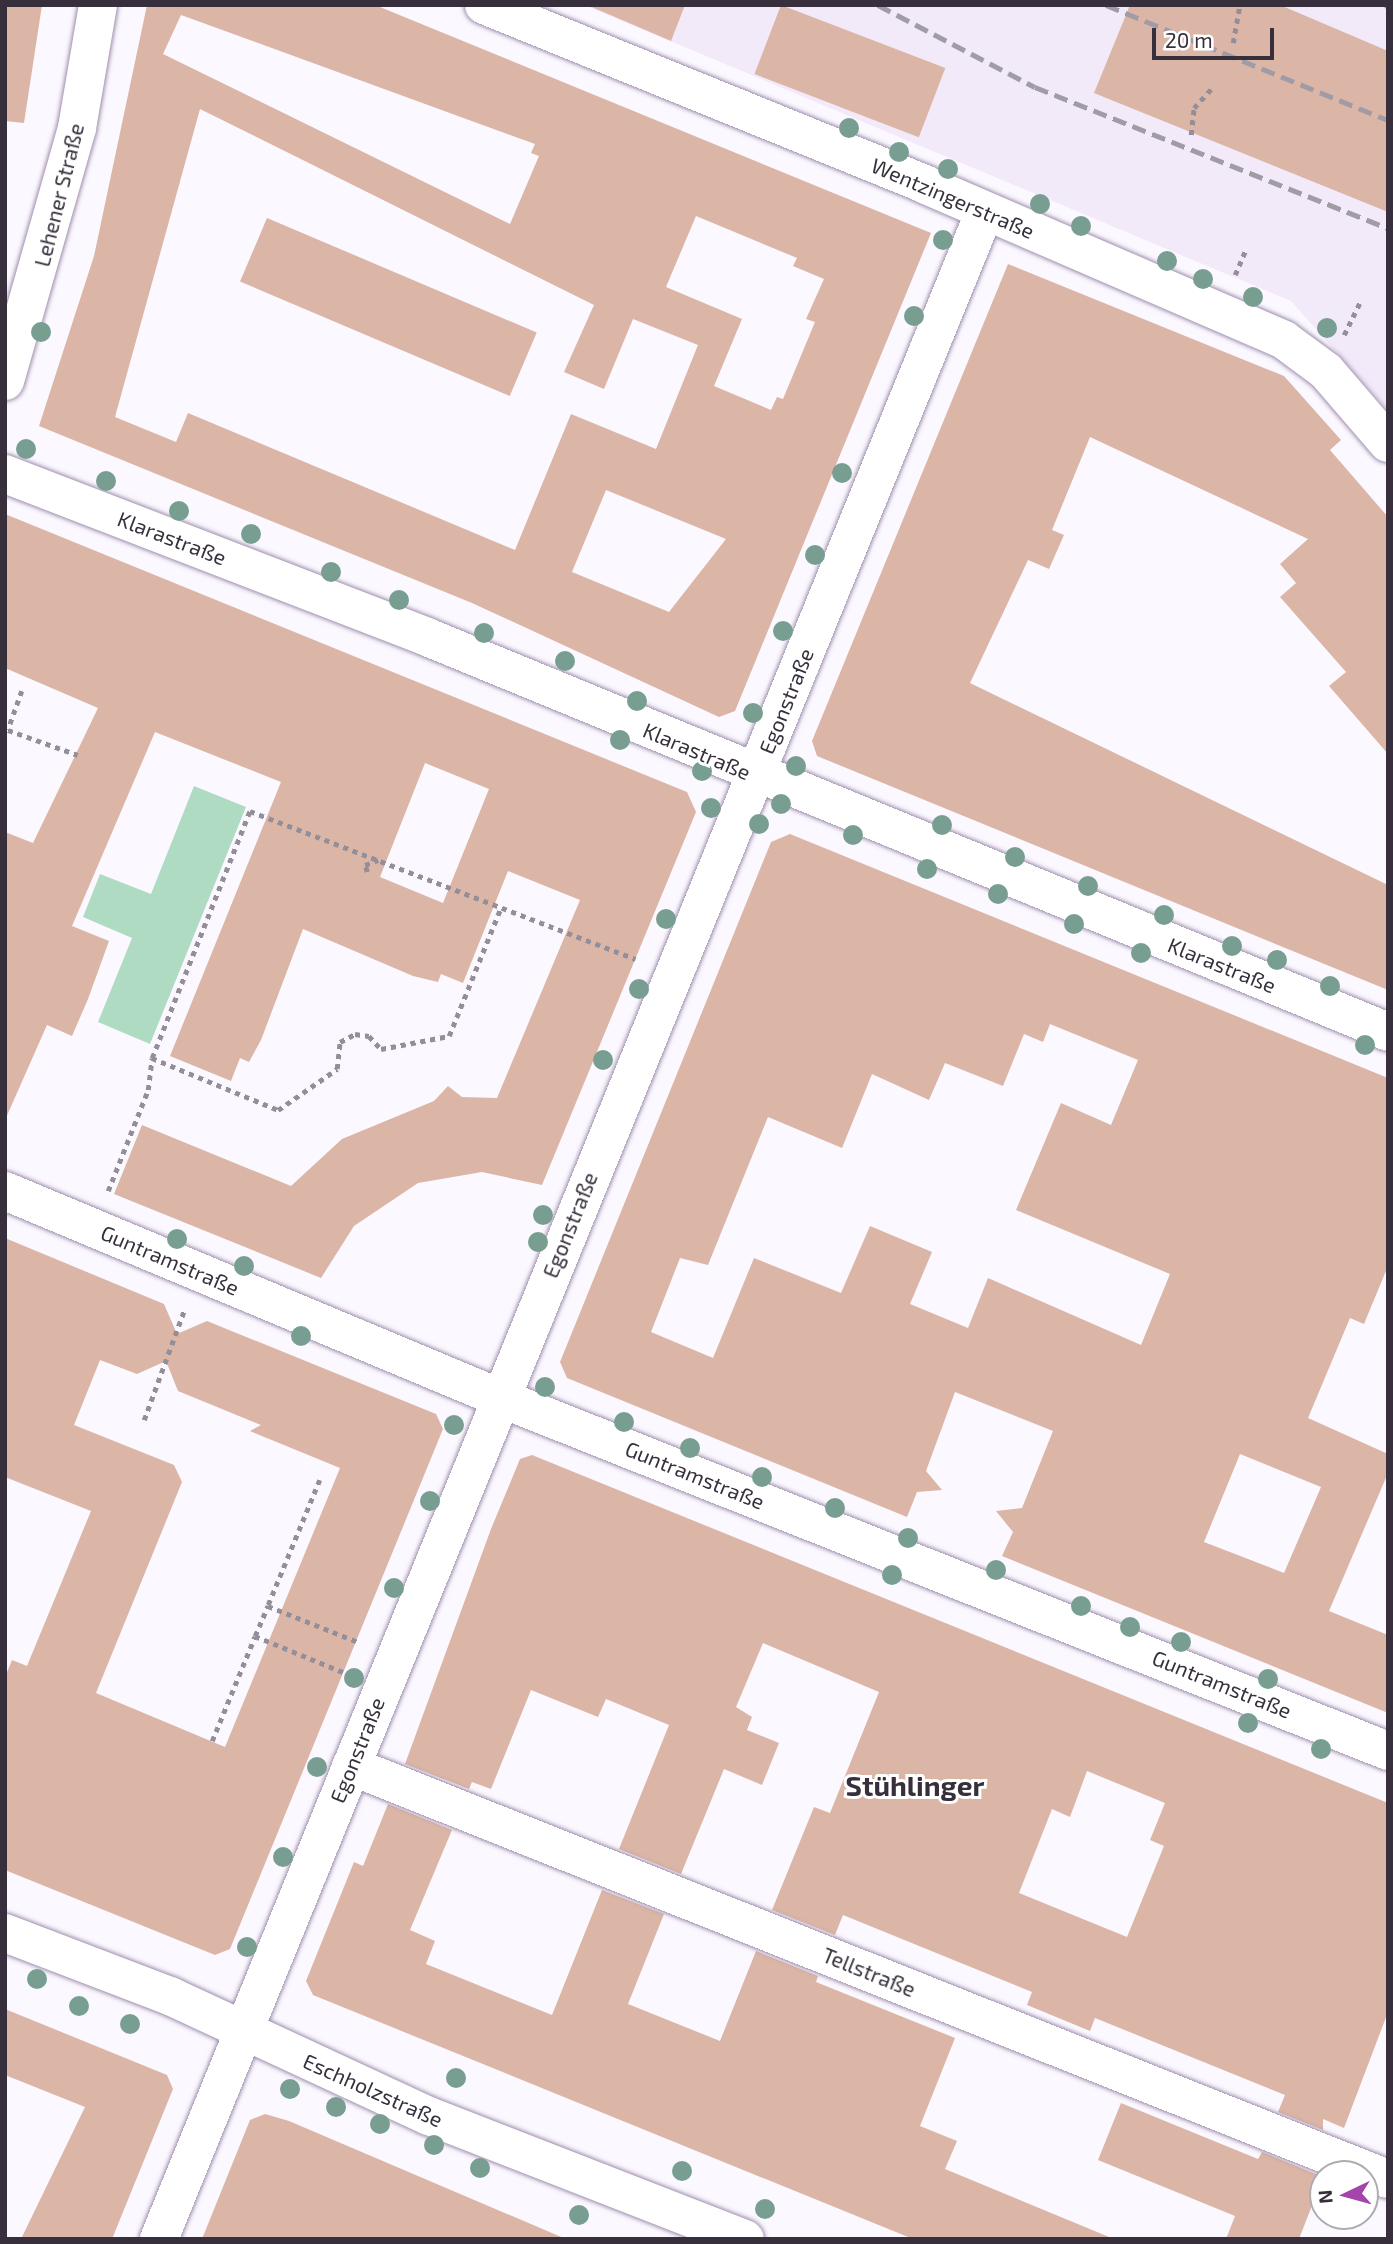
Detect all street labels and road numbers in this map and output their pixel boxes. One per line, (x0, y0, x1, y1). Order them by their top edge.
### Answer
street label: Lehener Straße (29, 121, 89, 269)
street label: Wentzingerstraße (868, 152, 1038, 244)
street label: Klarastraße (114, 506, 230, 570)
street label: Egonstraße (753, 645, 819, 757)
street label: Klarastraße (640, 717, 754, 785)
street label: Klarastraße (1164, 932, 1280, 998)
street label: Egonstraße (537, 1169, 603, 1281)
street label: Guntramstraße (97, 1220, 243, 1300)
street label: Guntramstraße (622, 1436, 768, 1514)
street label: Guntramstraße (1149, 1645, 1295, 1723)
street label: Egonstraße (324, 1694, 390, 1806)
street label: Tellstraße (819, 1942, 919, 2002)
street label: Eschholzstraße (299, 2048, 447, 2132)

